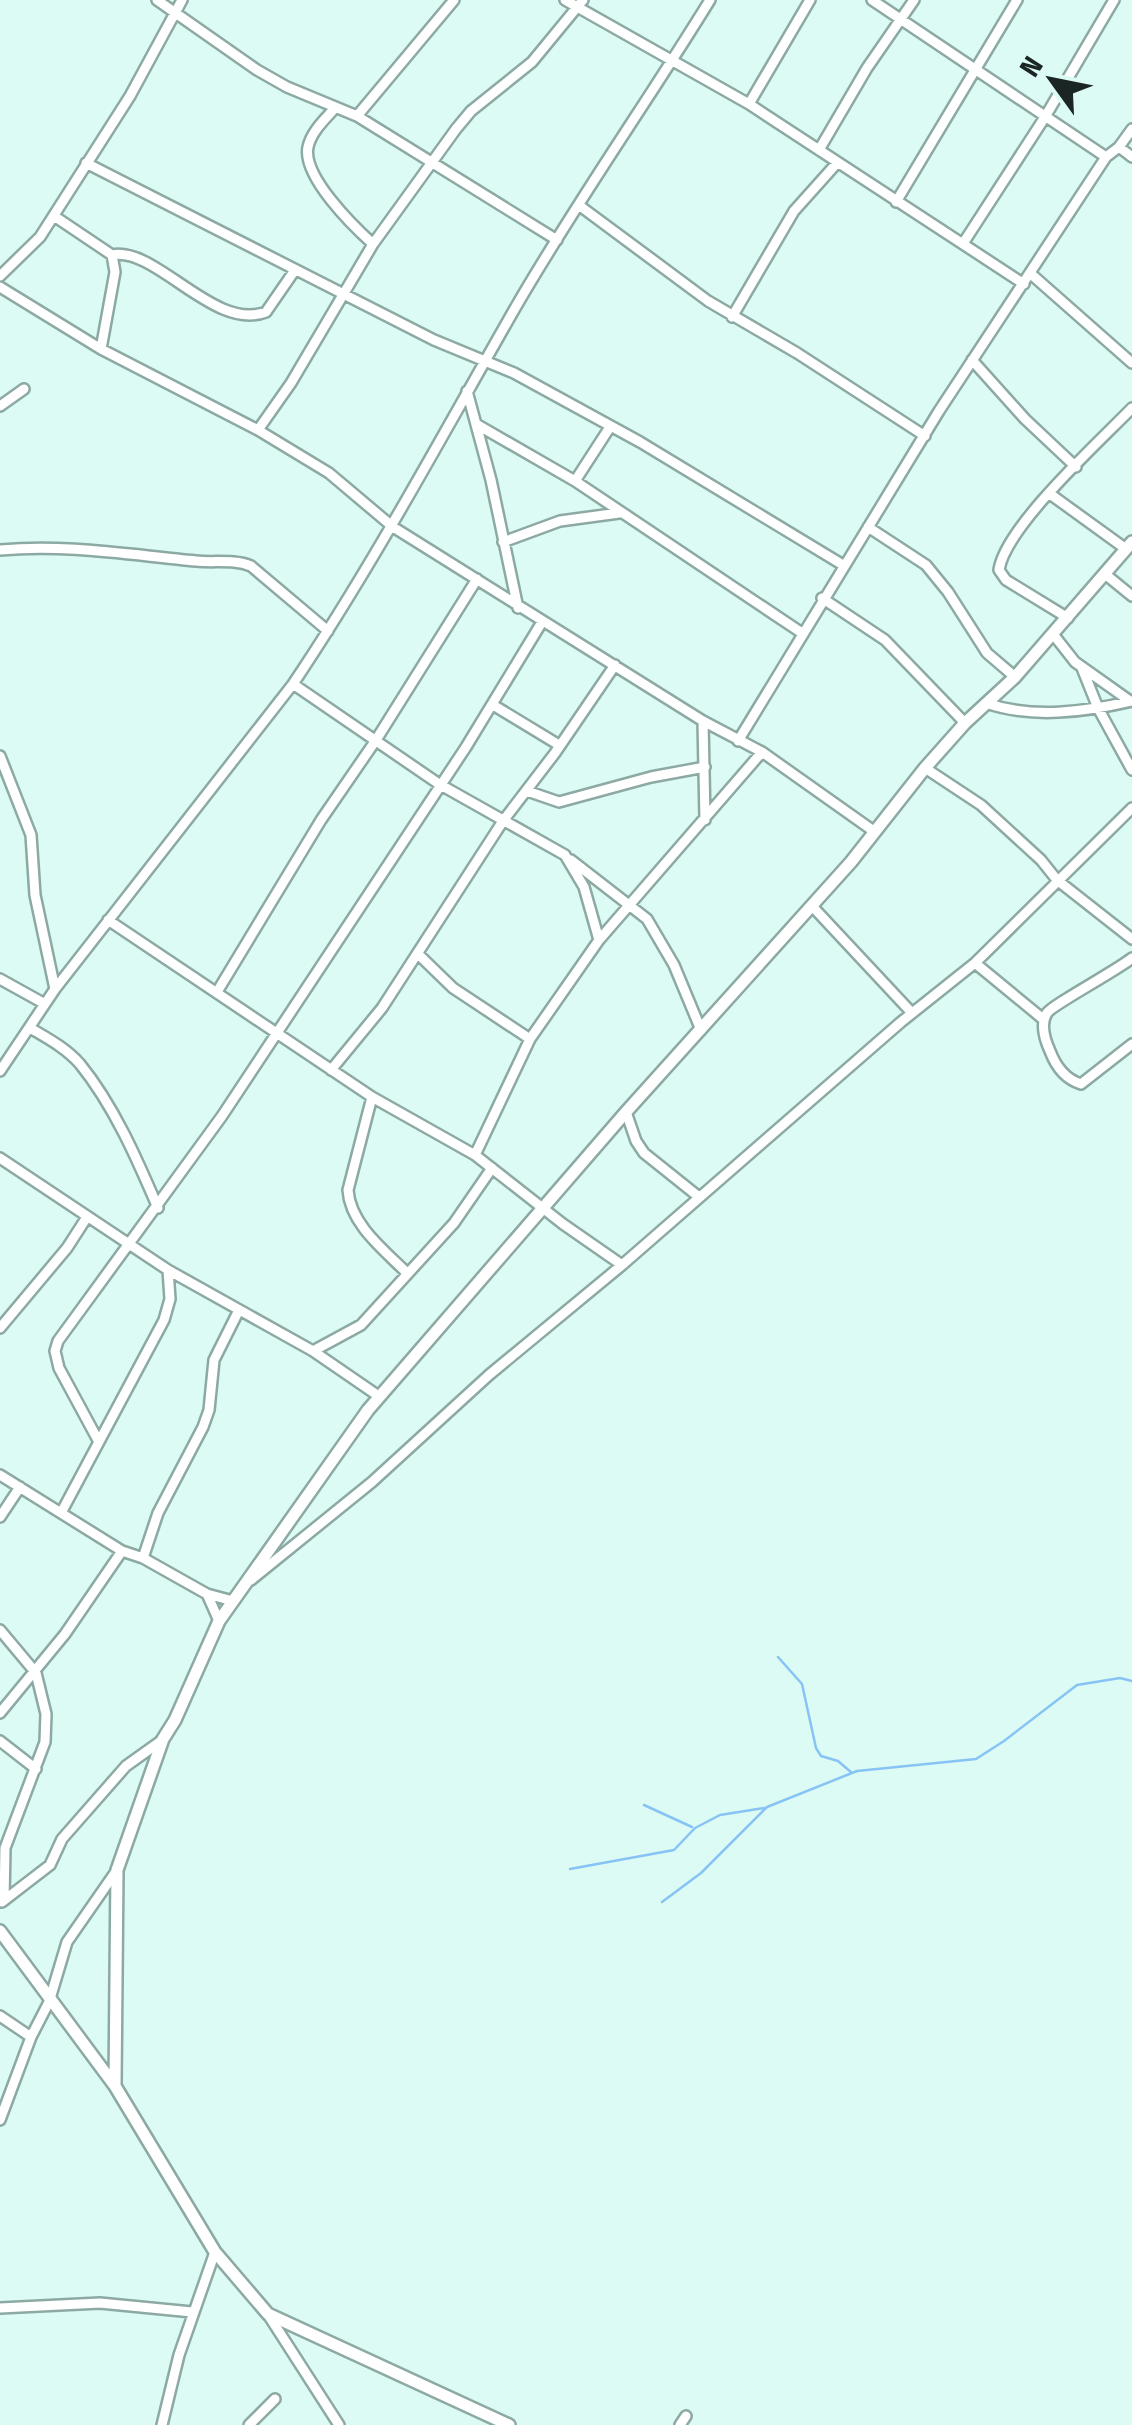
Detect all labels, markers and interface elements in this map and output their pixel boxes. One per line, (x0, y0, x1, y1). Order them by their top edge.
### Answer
north arrow (1002, 30, 1102, 130)
text: N (1013, 51, 1050, 83)

